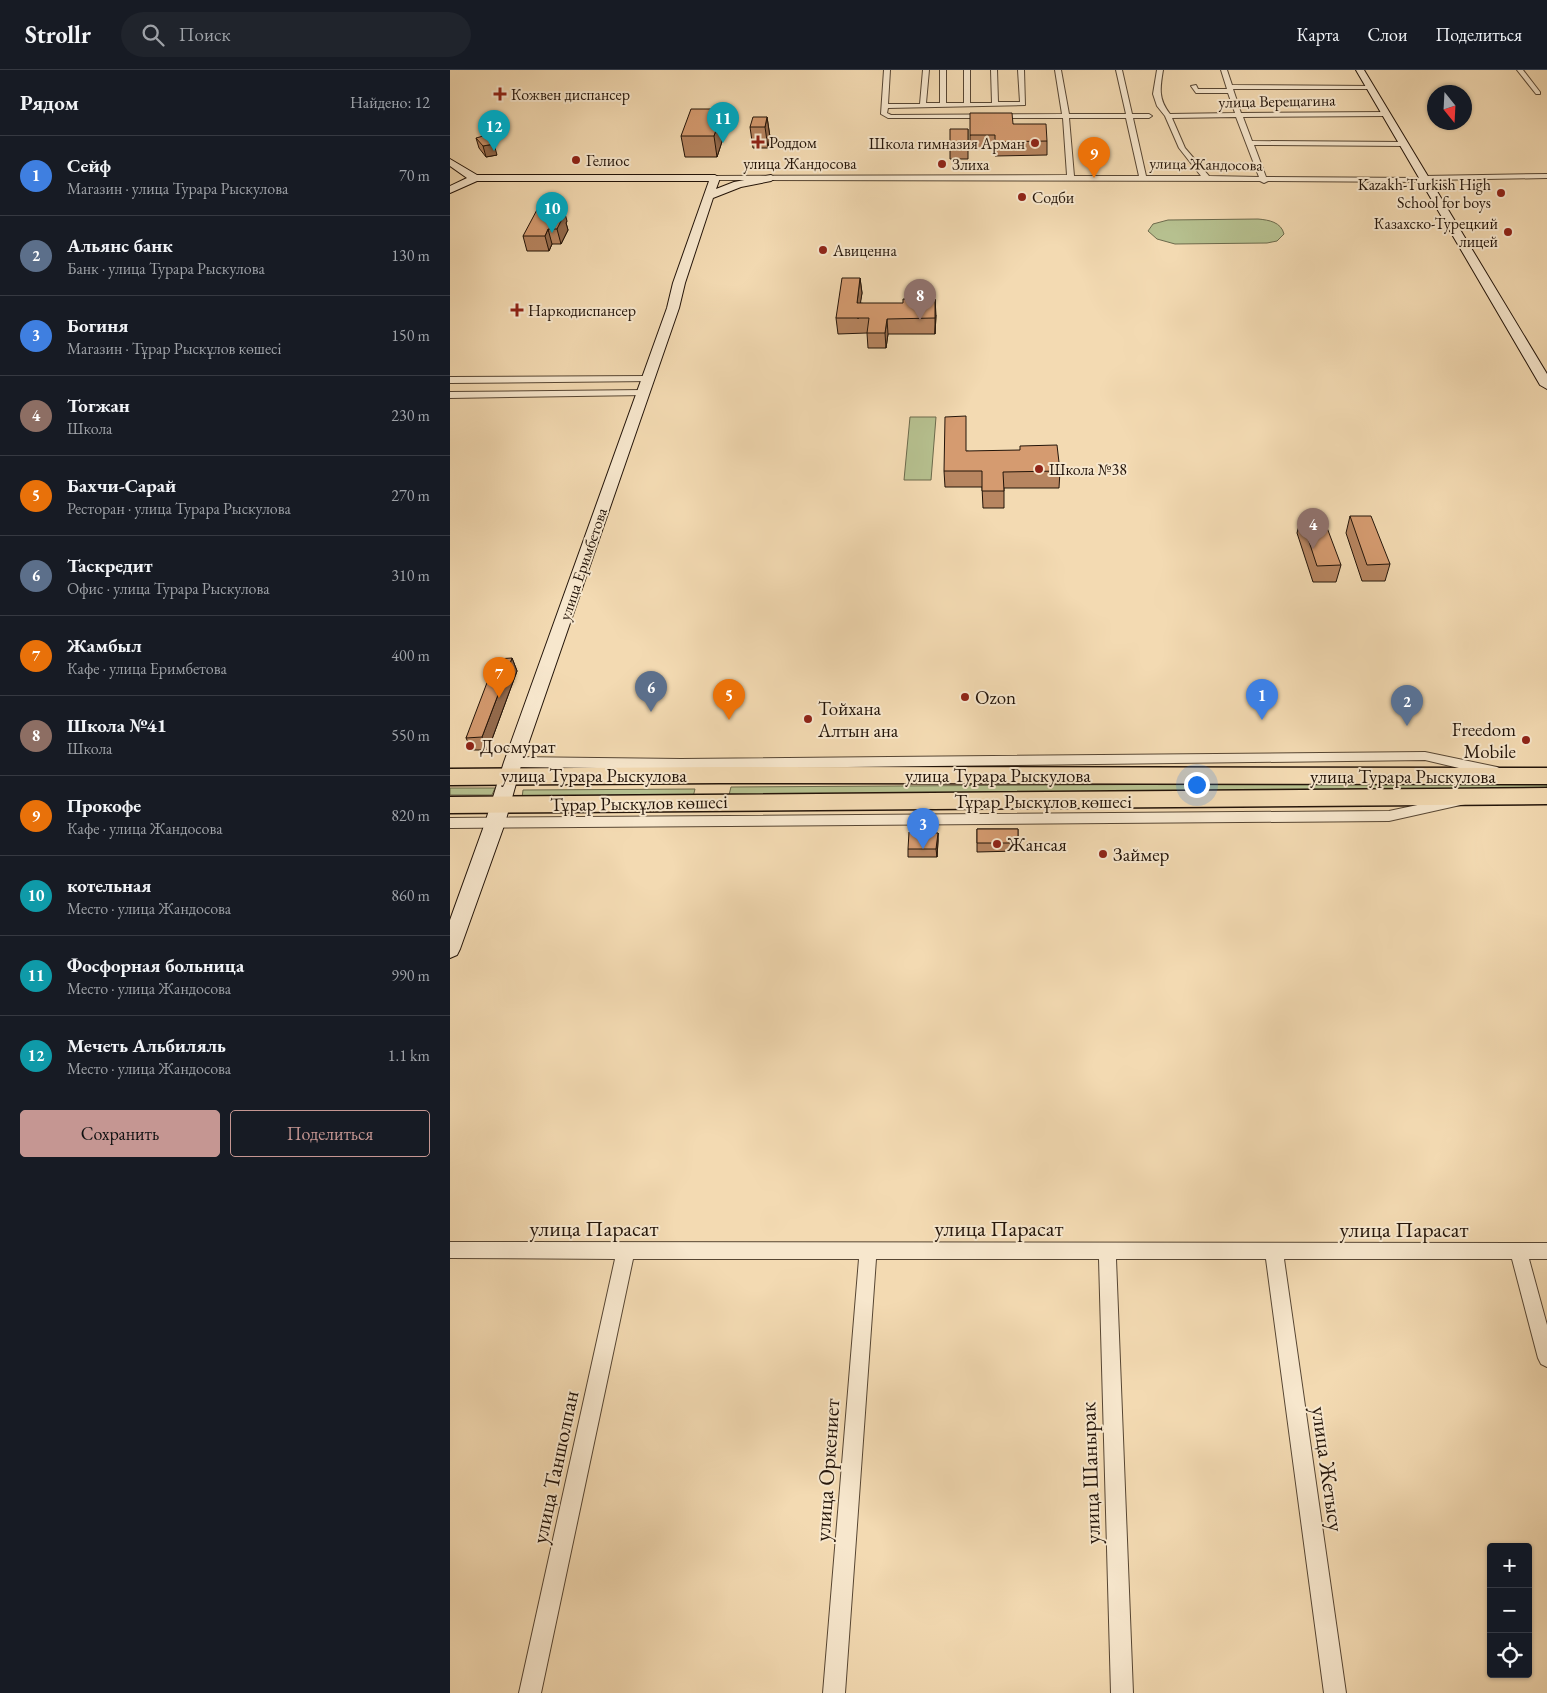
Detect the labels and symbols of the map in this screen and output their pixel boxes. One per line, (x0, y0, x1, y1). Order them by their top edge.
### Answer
place label: Кожвен диспансер (511, 84, 630, 105)
north arrow (1427, 85, 1472, 130)
marker: Кожвен диспансер (493, 87, 507, 101)
street label: улица Верещагина (1218, 89, 1336, 113)
pin: 11 (707, 102, 739, 143)
pin: 12 (478, 110, 510, 151)
place label: Роддом (769, 132, 817, 153)
place label: Школа гимназия Арман (869, 133, 1025, 154)
marker: Роддом (751, 135, 765, 149)
marker: Школа гимназия Арман (1029, 137, 1041, 149)
pin: 9 (1078, 137, 1110, 178)
place label: Гелиос (586, 150, 630, 171)
street label: улица Жандосова (743, 153, 857, 174)
street label: улица Жандосова (1149, 153, 1264, 175)
marker: Гелиос (570, 154, 582, 166)
place label: Злиха (952, 154, 990, 175)
marker: Злиха (936, 158, 948, 170)
place label: Kazakh-Turkish High School for boys (1358, 174, 1491, 213)
place label: Содби (1032, 187, 1075, 208)
marker: Kazakh-Turkish High School for boys (1495, 187, 1507, 199)
marker: Содби (1016, 191, 1028, 203)
pin: 10 (536, 192, 568, 233)
place label: Казахско-Турецкий лицей (1374, 213, 1499, 252)
marker: Казахско-Турецкий лицей (1502, 226, 1514, 238)
place label: Авиценна (832, 240, 897, 261)
marker: Авиценна (817, 244, 829, 256)
pin: 8 (904, 279, 936, 320)
place label: Наркодиспансер (528, 300, 636, 321)
marker: Наркодиспансер (510, 303, 524, 317)
place label: Школа №38 (1049, 459, 1127, 480)
marker: Школа №38 (1033, 463, 1045, 475)
street label: улица Еримбетова (554, 504, 612, 623)
pin: 4 (1297, 508, 1329, 549)
pin: 7 (483, 657, 515, 698)
pin: 6 (635, 671, 667, 712)
pin: 5 (713, 679, 745, 720)
pin: 1 (1246, 679, 1278, 720)
place label: Ozon (975, 685, 1016, 710)
pin: 2 (1391, 685, 1423, 726)
marker: Ozon (959, 691, 971, 703)
place label: Тойхана Алтын ана (817, 696, 899, 743)
marker: Тойхана Алтын ана (802, 713, 814, 725)
place label: Freedom Mobile (1452, 717, 1516, 764)
place label: Досмурат (480, 734, 556, 759)
marker: Freedom Mobile (1520, 734, 1532, 746)
marker: Досмурат (464, 740, 476, 752)
street label: улица Турара Рыскулова (501, 763, 687, 788)
street label: улица Турара Рыскулова (905, 763, 1091, 788)
street label: улица Турара Рыскулова (1310, 764, 1496, 789)
your location (1184, 772, 1210, 798)
street label: Тұрар Рыскұлов көшесі (550, 789, 728, 817)
street label: Тұрар Рыскұлов көшесі (954, 789, 1132, 814)
pin: 3 (907, 808, 939, 849)
place label: Жансая (1006, 832, 1067, 857)
marker: Жансая (991, 838, 1003, 850)
place label: Займер (1113, 842, 1170, 867)
marker: Займер (1097, 848, 1109, 860)
street label: улица Парасат (530, 1214, 658, 1243)
street label: улица Парасат (935, 1214, 1063, 1243)
street label: улица Парасат (1340, 1215, 1468, 1244)
street label: улица Таншолпан (525, 1388, 585, 1546)
street label: улица Оркениет (808, 1398, 846, 1542)
street label: улица Шанырак (1073, 1401, 1107, 1545)
street label: улица Жетысу (1305, 1405, 1351, 1534)

